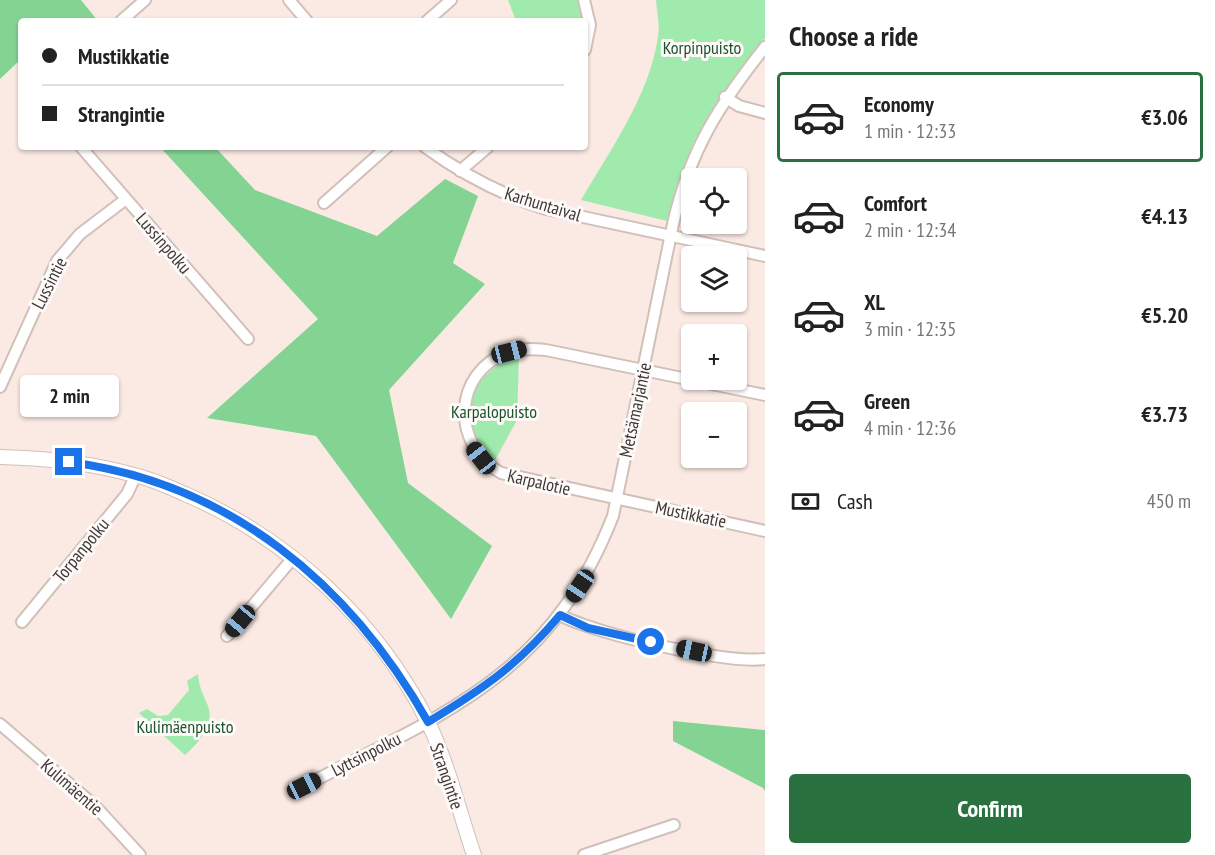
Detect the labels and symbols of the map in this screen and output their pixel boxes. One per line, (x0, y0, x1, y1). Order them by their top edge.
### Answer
park label: Korpinpuisto (663, 36, 742, 59)
street label: Karhuntaival (502, 181, 585, 227)
street label: Lussinpolku (131, 208, 197, 278)
street label: Lussintie (26, 253, 72, 313)
car (489, 339, 529, 365)
street label: Metsämarjantie (614, 361, 656, 459)
callout: 2 min (20, 375, 118, 417)
park label: Karpalopuisto (451, 400, 537, 423)
car (463, 438, 499, 478)
route end (55, 448, 82, 475)
street label: Karpalotie (505, 464, 573, 500)
street label: Mustikkatie (654, 495, 728, 533)
street label: Torpanpolku (48, 513, 114, 587)
car (562, 566, 598, 606)
car (222, 601, 258, 641)
route start (637, 628, 664, 655)
car (675, 638, 713, 664)
park label: Kulimäenpuisto (137, 715, 234, 738)
street label: Lyttsinpolku (327, 727, 405, 781)
street label: Strangintie (425, 740, 469, 812)
street label: Kulimäentie (36, 754, 108, 820)
car (284, 770, 324, 802)

